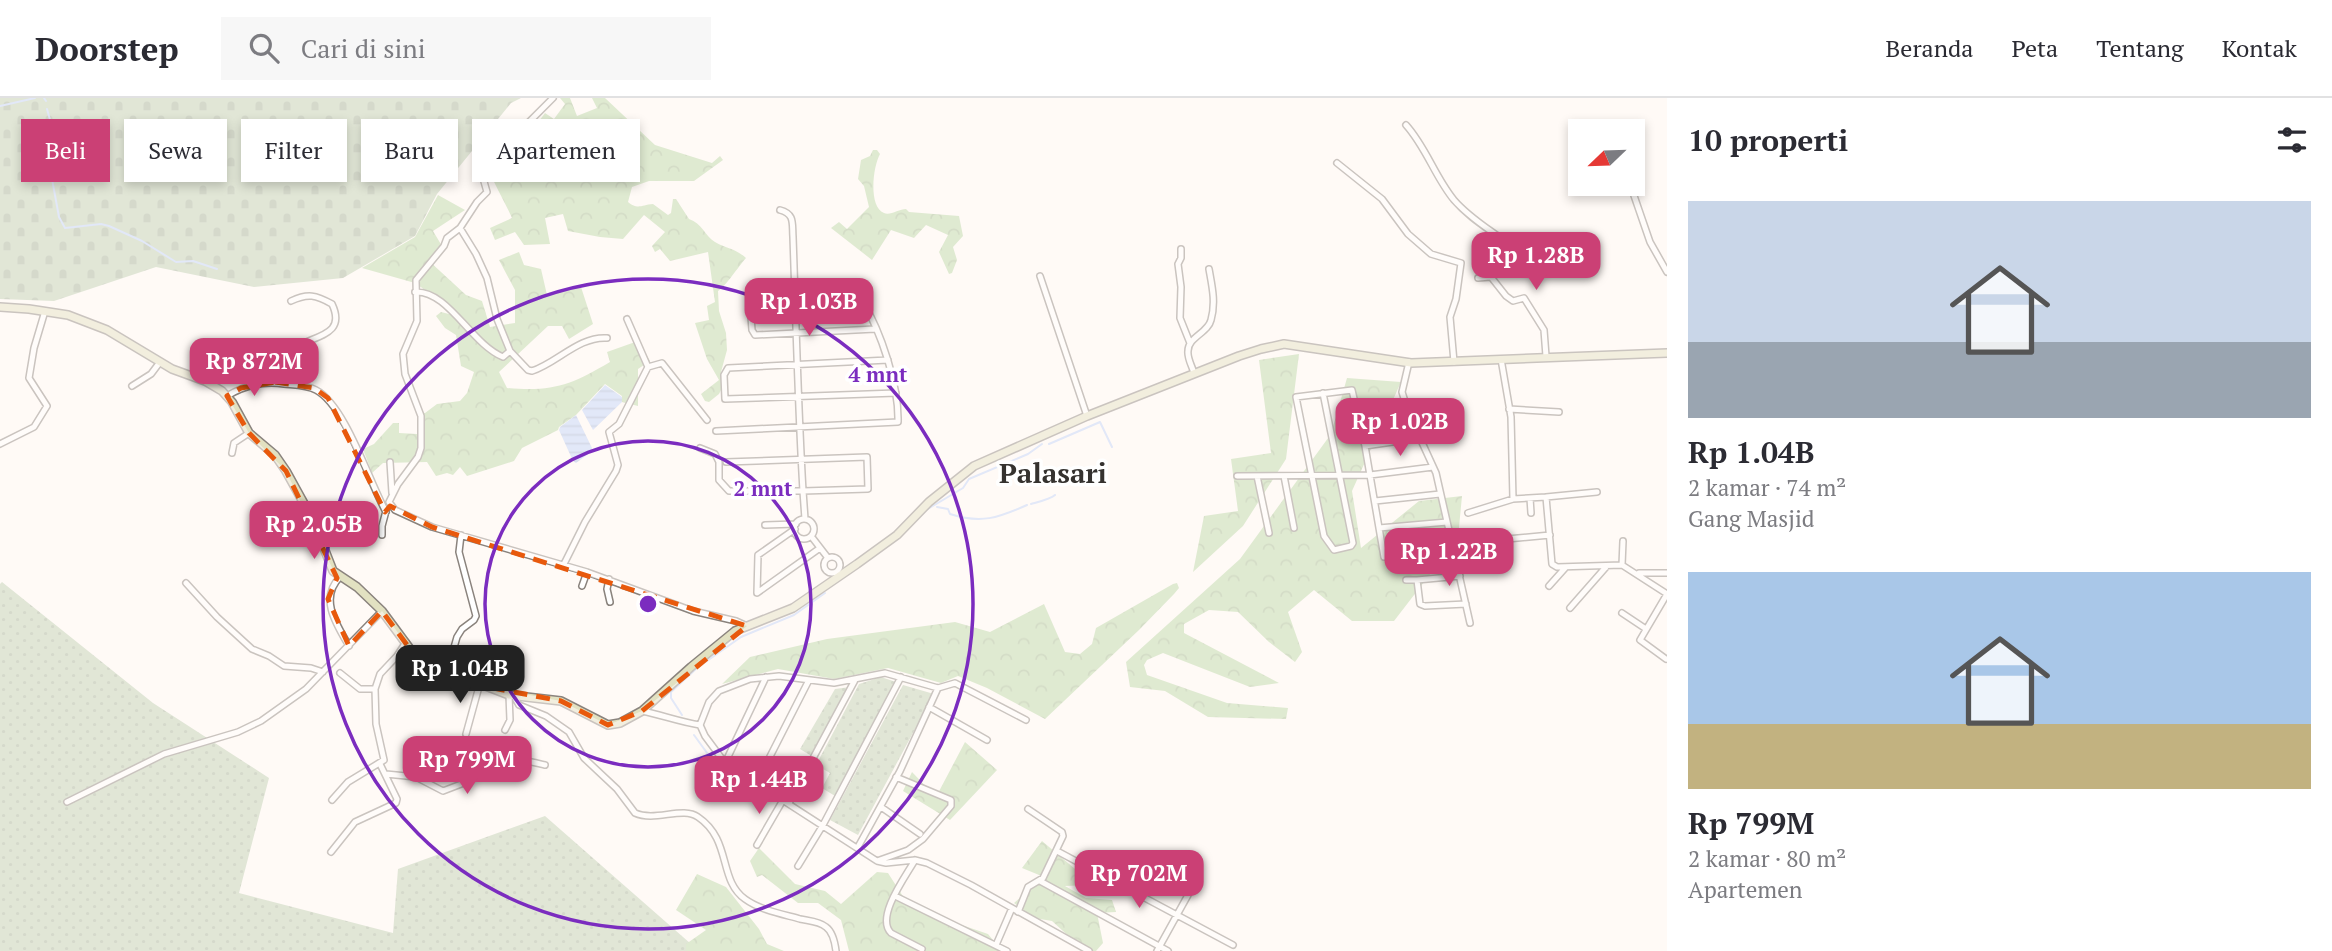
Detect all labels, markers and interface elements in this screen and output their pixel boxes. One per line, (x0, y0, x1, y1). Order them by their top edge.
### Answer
search box (221, 17, 711, 80)
text: Doorstep (35, 27, 179, 70)
icon: search (245, 29, 283, 67)
text: Cari di sini (301, 31, 426, 65)
text: Beranda (1886, 32, 1973, 64)
text: Peta (2011, 32, 2058, 64)
text: Tentang (2096, 32, 2184, 64)
text: Kontak (2222, 32, 2297, 64)
chip: Beli (21, 119, 110, 182)
chip: Sewa (124, 119, 227, 182)
chip: Filter (241, 119, 347, 182)
chip: Baru (361, 119, 458, 182)
chip: Apartemen (472, 119, 640, 182)
north arrow (1568, 119, 1645, 196)
map controls (1568, 119, 1645, 196)
text: 10 properti (1688, 120, 1848, 160)
icon: filters (2273, 121, 2311, 159)
pin: Rp 1.28B (1464, 232, 1608, 292)
text: Rp 1.28B (1488, 239, 1584, 270)
icon: home (1937, 247, 2063, 373)
pin: Rp 1.03B (737, 278, 881, 338)
text: Rp 1.03B (761, 285, 857, 316)
pin: Rp 872M (189, 338, 319, 398)
text: Rp 872M (206, 345, 302, 376)
text: 4 mnt (849, 360, 908, 388)
pin: Rp 1.02B (1328, 398, 1472, 458)
text: Rp 1.02B (1352, 405, 1448, 436)
text: Rp 1.04B (1688, 432, 1814, 472)
district label: Palasari (999, 454, 1107, 491)
text: 2 kamar · 74 m² (1688, 472, 1846, 503)
text: 2 mnt (734, 474, 793, 502)
pin: Rp 2.05B (242, 502, 386, 561)
text: Gang Masjid (1688, 503, 1815, 534)
text: Rp 2.05B (266, 508, 362, 539)
pin: Rp 1.22B (1377, 528, 1521, 588)
text: Rp 1.22B (1401, 535, 1497, 566)
centre of rings (636, 592, 660, 616)
icon: home (1937, 618, 2063, 744)
pin: Rp 1.04B (388, 646, 532, 705)
text: Rp 1.04B (412, 652, 508, 683)
pin: Rp 799M (402, 736, 532, 796)
text: Rp 799M (419, 743, 515, 774)
pin: Rp 1.44B (687, 756, 831, 816)
text: Rp 1.44B (711, 763, 807, 794)
text: Rp 799M (1688, 803, 1814, 843)
text: 2 kamar · 80 m² (1688, 843, 1846, 874)
pin: Rp 702M (1074, 850, 1204, 910)
text: Rp 702M (1091, 857, 1187, 888)
text: Apartemen (1688, 874, 1802, 905)

